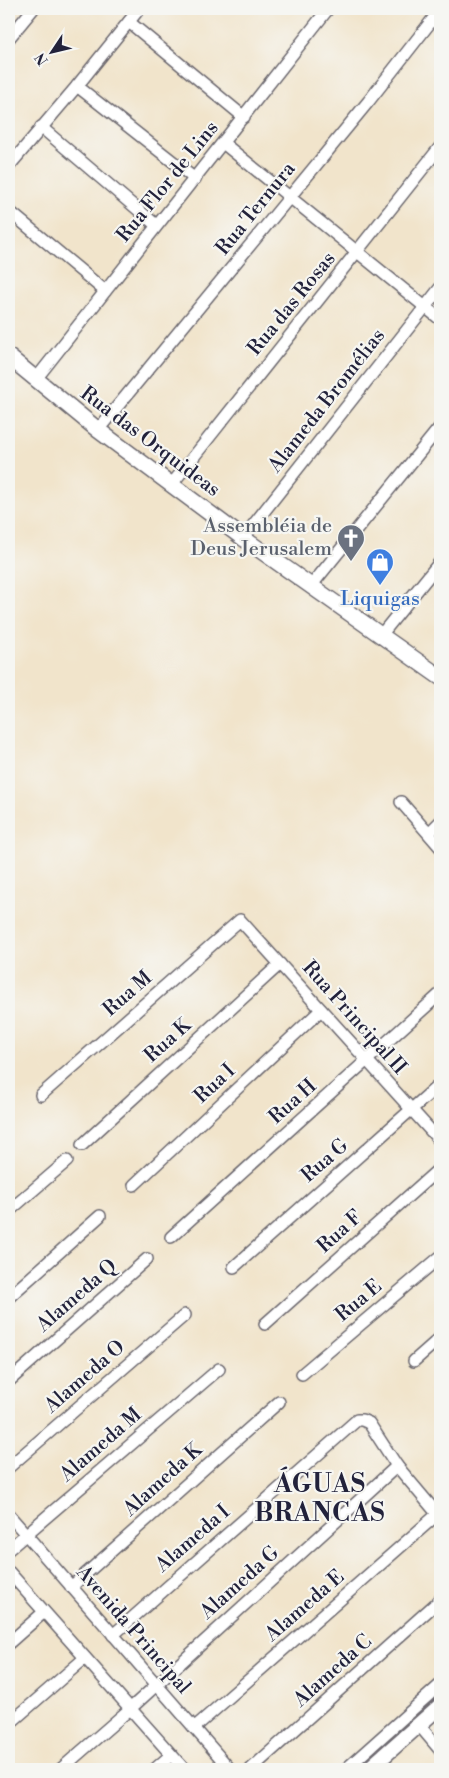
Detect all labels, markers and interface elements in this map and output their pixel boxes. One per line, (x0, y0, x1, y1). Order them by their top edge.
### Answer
north arrow (28, 28, 78, 78)
text: N (32, 49, 53, 69)
street label: Rua Flor de Lins (112, 116, 224, 248)
street label: Rua Ternura (211, 157, 302, 261)
street label: Rua das Rosas (243, 247, 341, 361)
street label: Alameda Bromélias (262, 324, 391, 479)
street label: Rua das Orquideas (75, 381, 225, 503)
place label: Assembléia de Deus Jerusalem (190, 514, 332, 562)
church icon: Assembléia de Deus Jerusalem (336, 523, 366, 562)
shop icon: Liquigas (365, 547, 395, 586)
place label: Liquigas (340, 587, 420, 612)
street label: Rua Principal II (296, 956, 412, 1080)
street label: Rua M (98, 966, 158, 1022)
street label: Rua K (140, 1013, 197, 1068)
street label: Rua I (189, 1059, 241, 1109)
street label: Rua H (264, 1074, 322, 1130)
street label: Rua G (296, 1134, 354, 1188)
street label: Rua F (312, 1205, 368, 1259)
street label: Alameda Q (31, 1254, 122, 1338)
street label: Rua E (331, 1274, 387, 1328)
street label: Alameda O (39, 1335, 130, 1419)
street label: Alameda M (54, 1402, 147, 1488)
street label: Alameda K (118, 1437, 209, 1523)
district label: ÁGUAS BRANCAS (254, 1466, 386, 1529)
street label: Alameda I (150, 1500, 236, 1579)
street label: Alameda G (195, 1541, 285, 1626)
street label: Avenida Principal (70, 1560, 196, 1699)
street label: Alameda E (260, 1565, 350, 1648)
street label: Alameda C (288, 1629, 377, 1713)

